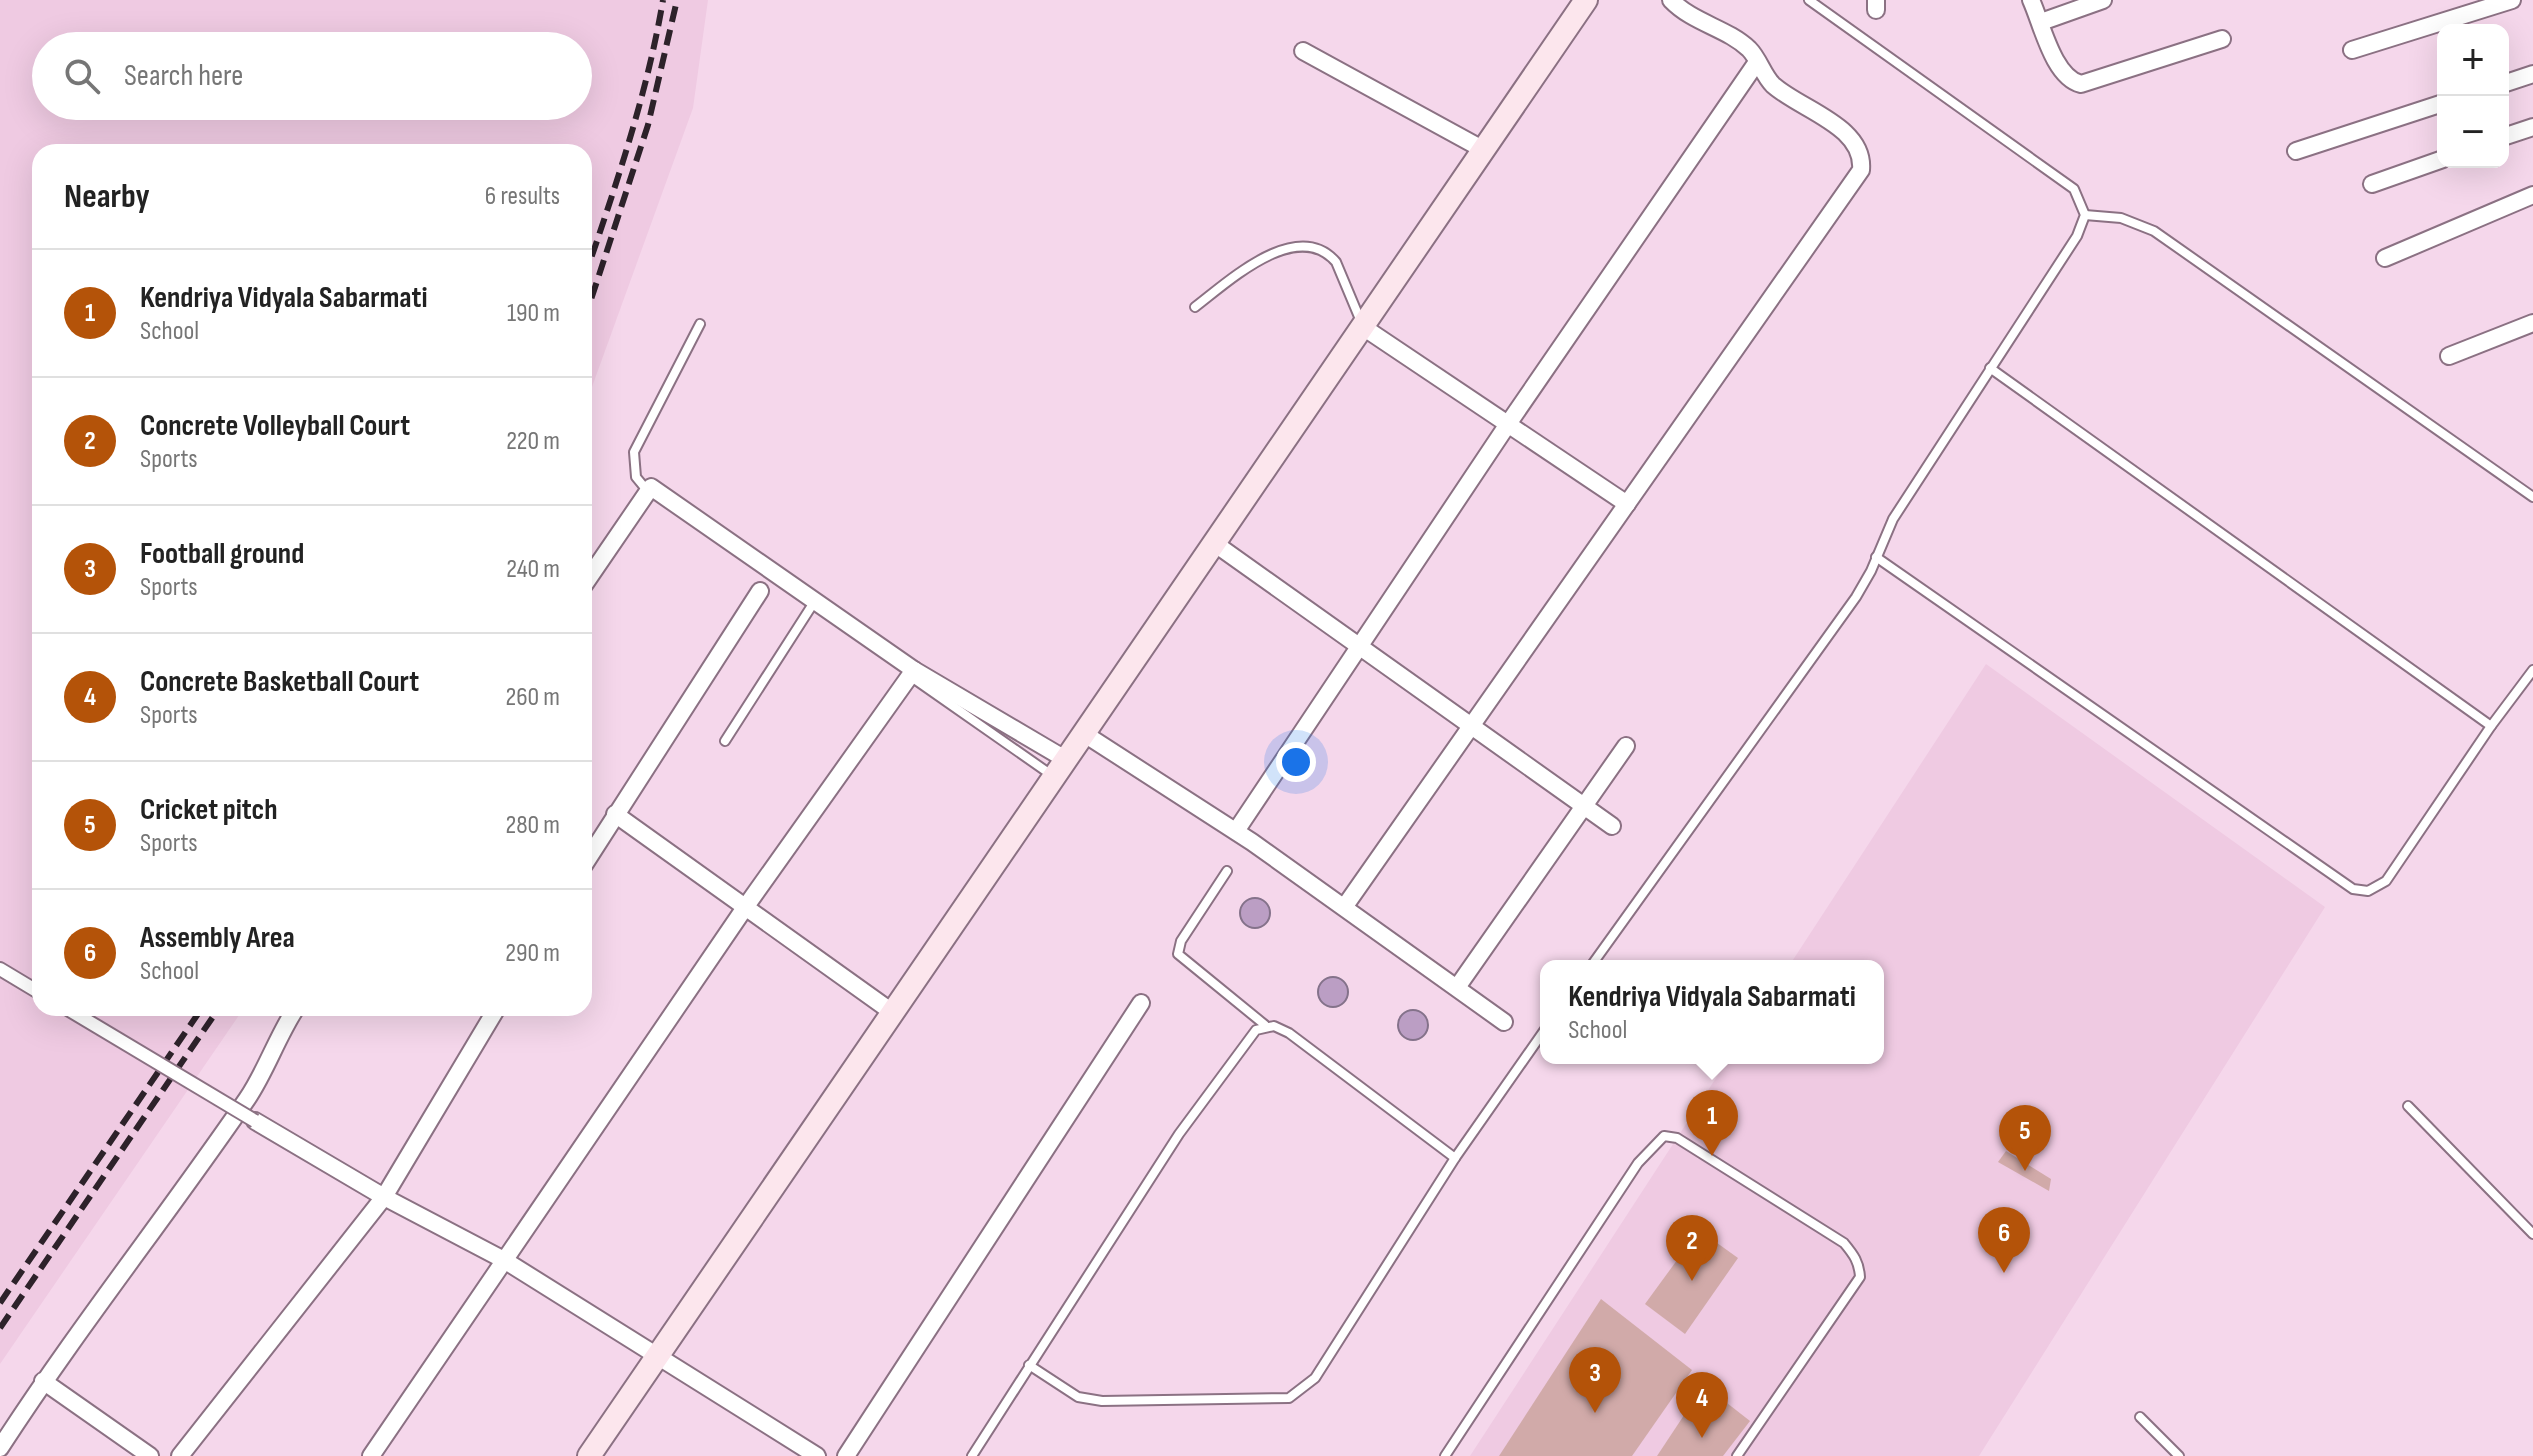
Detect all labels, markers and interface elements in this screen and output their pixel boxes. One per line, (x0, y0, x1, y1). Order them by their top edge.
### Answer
map controls (2437, 24, 2509, 168)
button: + (2437, 24, 2509, 96)
search box (32, 32, 592, 120)
icon: search (60, 54, 104, 98)
text: Search here (124, 58, 243, 94)
button: − (2437, 96, 2509, 168)
text: Nearby (64, 176, 150, 217)
text: 6 results (485, 181, 560, 212)
text: Kendriya Vidyala Sabarmati (140, 280, 428, 316)
text: 1 (85, 298, 95, 329)
text: 190 m (507, 298, 560, 329)
text: School (140, 316, 199, 347)
text: Concrete Volleyball Court (140, 408, 410, 444)
text: 2 (84, 426, 96, 457)
text: 220 m (506, 426, 560, 457)
text: Sports (140, 444, 198, 475)
text: Football ground (140, 536, 304, 572)
text: 3 (84, 554, 96, 585)
text: 240 m (506, 554, 560, 585)
text: Sports (140, 572, 198, 603)
text: Concrete Basketball Court (140, 664, 419, 700)
text: 4 (84, 682, 96, 713)
text: 260 m (505, 682, 560, 713)
text: Sports (140, 700, 198, 731)
your location (1276, 742, 1316, 782)
text: Cricket pitch (140, 792, 278, 828)
text: 5 (84, 810, 96, 841)
text: 280 m (505, 810, 560, 841)
text: Sports (140, 828, 198, 859)
text: Assembly Area (140, 920, 295, 956)
text: 6 (84, 938, 96, 969)
text: 290 m (505, 938, 560, 969)
text: School (140, 956, 199, 987)
popup (1540, 960, 1884, 1064)
text: Kendriya Vidyala Sabarmati (1568, 979, 1856, 1015)
text: School (1568, 1015, 1627, 1046)
pin: 1 (1686, 1090, 1738, 1156)
pin: 5 (1999, 1105, 2051, 1171)
pin: 6 (1978, 1207, 2030, 1273)
pin: 2 (1666, 1215, 1718, 1281)
pin: 3 (1569, 1347, 1621, 1413)
pin: 4 (1676, 1372, 1728, 1438)

